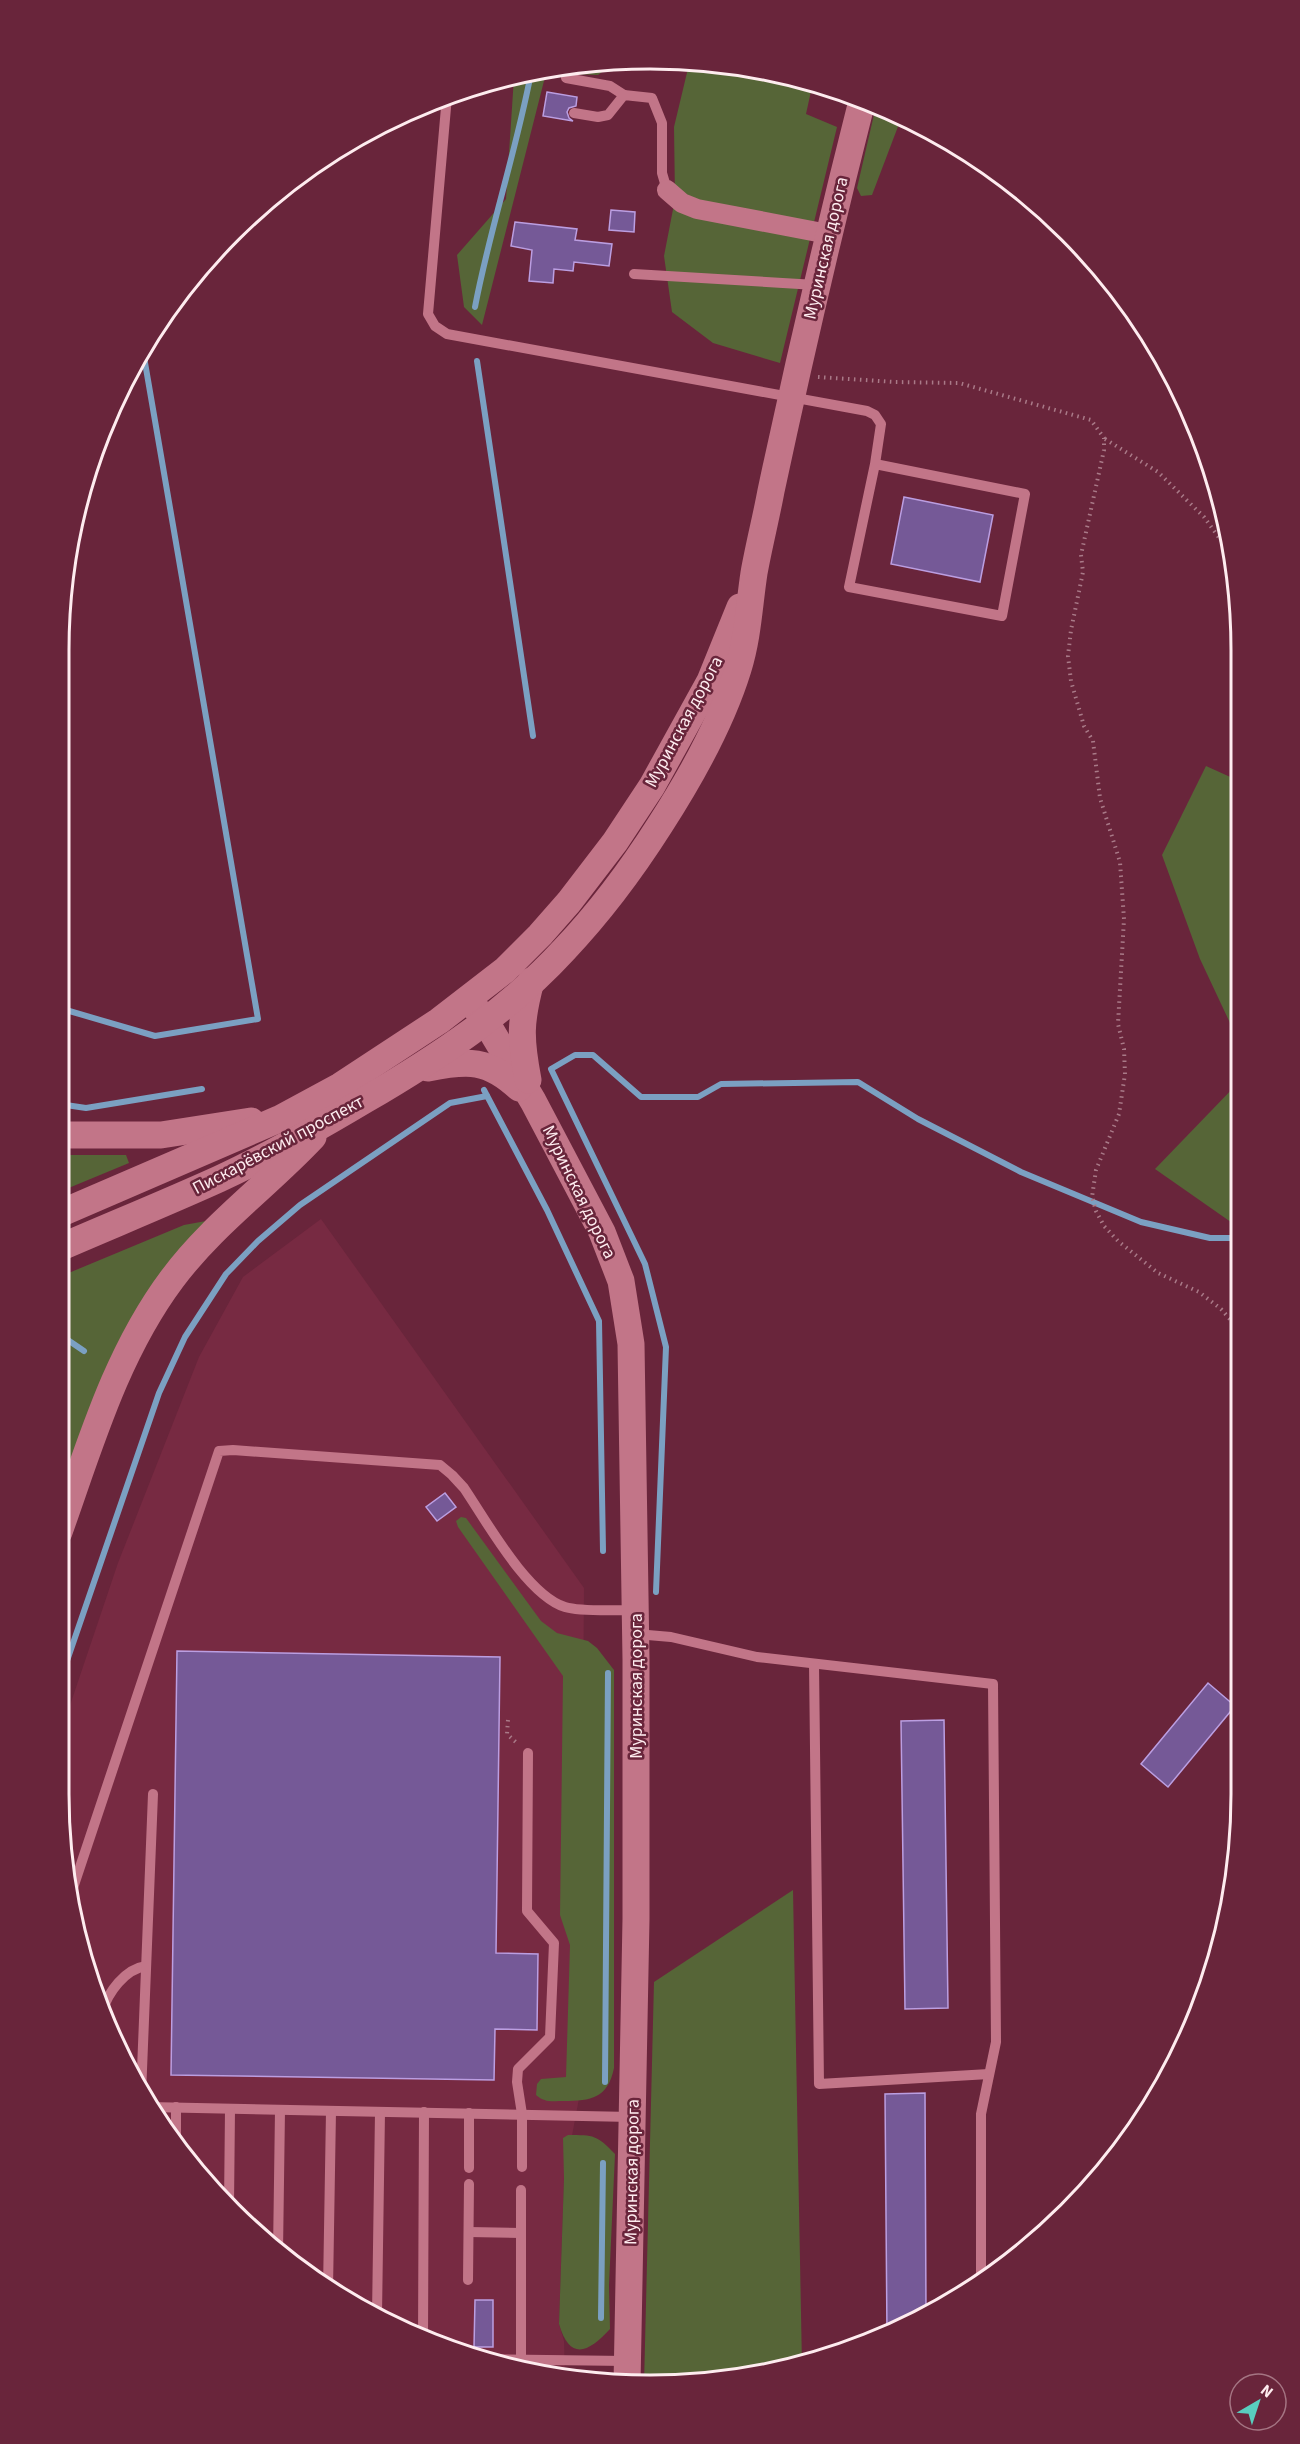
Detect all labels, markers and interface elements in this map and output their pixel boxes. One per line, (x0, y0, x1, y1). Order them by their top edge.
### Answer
street label: Муринская дорога (797, 174, 855, 322)
street label: Муринская дорога (639, 652, 729, 792)
street label: Пискарёвский проспект (188, 1089, 368, 1201)
street label: Муринская дорога (536, 1121, 622, 1263)
street label: Муринская дорога (624, 1613, 649, 1759)
street label: Муринская дорога (618, 2099, 646, 2245)
north arrow (1228, 2372, 1288, 2432)
text: N (1256, 2379, 1278, 2403)

